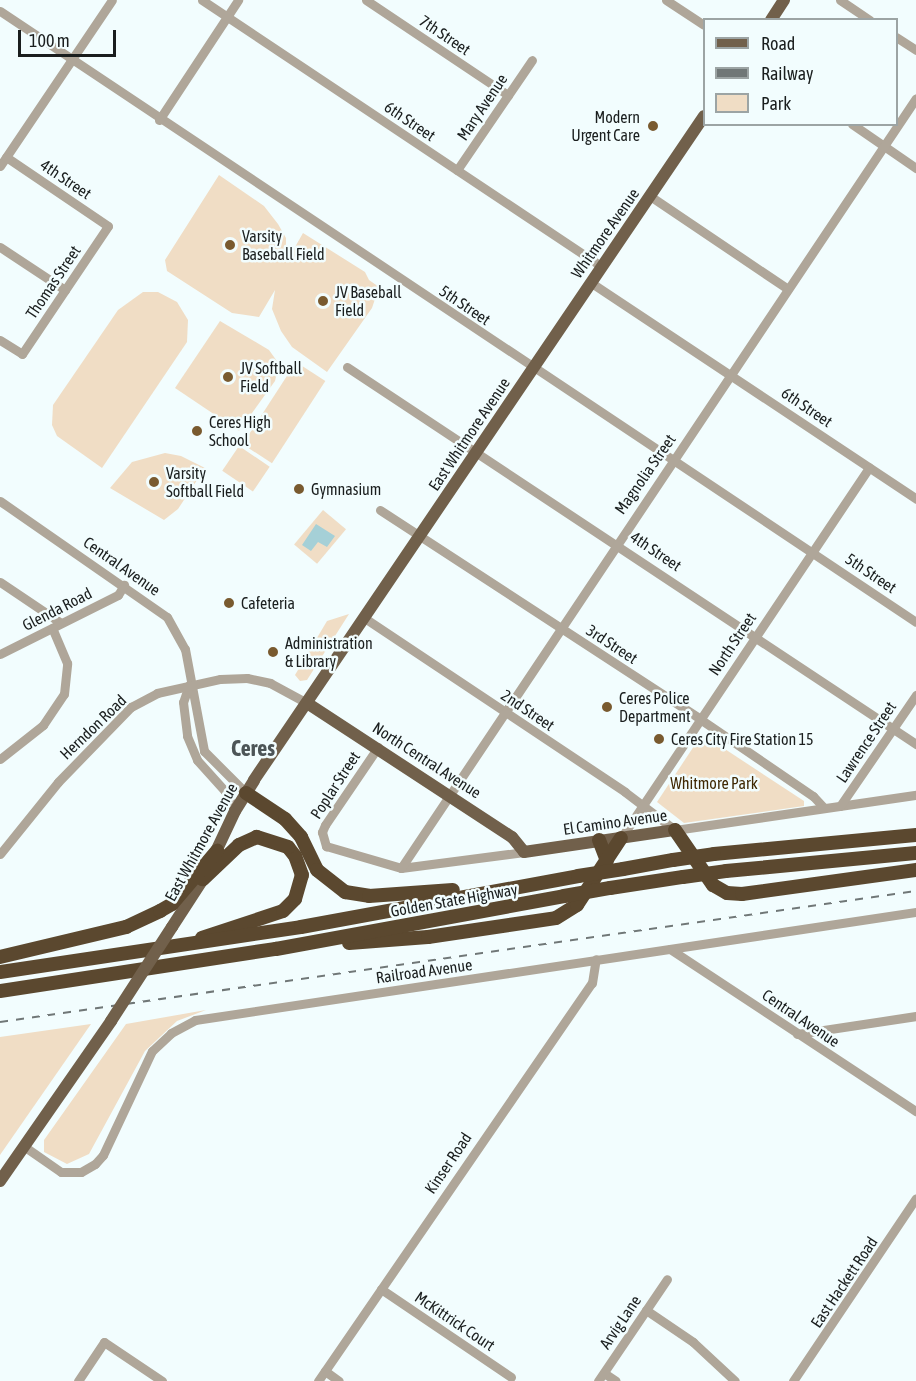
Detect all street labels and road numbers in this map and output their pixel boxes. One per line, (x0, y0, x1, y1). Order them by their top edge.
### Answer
street label: 7th Street (416, 11, 474, 59)
street label: Mary Avenue (453, 70, 511, 144)
street label: 6th Street (381, 97, 439, 145)
street label: 4th Street (37, 155, 95, 203)
street label: Whitmore Avenue (567, 184, 643, 282)
street label: Thomas Street (22, 242, 84, 322)
street label: 5th Street (436, 281, 494, 329)
street label: East Whitmore Avenue (424, 374, 514, 494)
street label: 6th Street (778, 383, 836, 431)
street label: Magnolia Street (610, 430, 680, 518)
street label: 4th Street (627, 527, 685, 575)
street label: Central Avenue (80, 532, 164, 600)
street label: 5th Street (842, 549, 900, 597)
street label: Glenda Road (19, 583, 95, 635)
street label: North Street (704, 609, 760, 679)
street label: 3rd Street (583, 620, 641, 668)
street label: 2nd Street (498, 685, 558, 735)
street label: Herndon Road (56, 691, 130, 763)
street label: Lawrence Street (832, 698, 900, 786)
street label: North Central Avenue (369, 718, 485, 802)
street label: Poplar Street (306, 748, 364, 822)
street label: East Whitmore Avenue (161, 780, 241, 904)
street label: El Camino Avenue (562, 805, 668, 839)
street label: Golden State Highway (389, 879, 519, 921)
street label: Railroad Avenue (375, 955, 473, 987)
street label: Central Avenue (759, 985, 843, 1051)
street label: Kinser Road (421, 1129, 475, 1197)
street label: East Hackett Road (807, 1233, 881, 1331)
street label: McKittrick Court (411, 1287, 499, 1355)
street label: Arvig Lane (595, 1292, 645, 1352)

